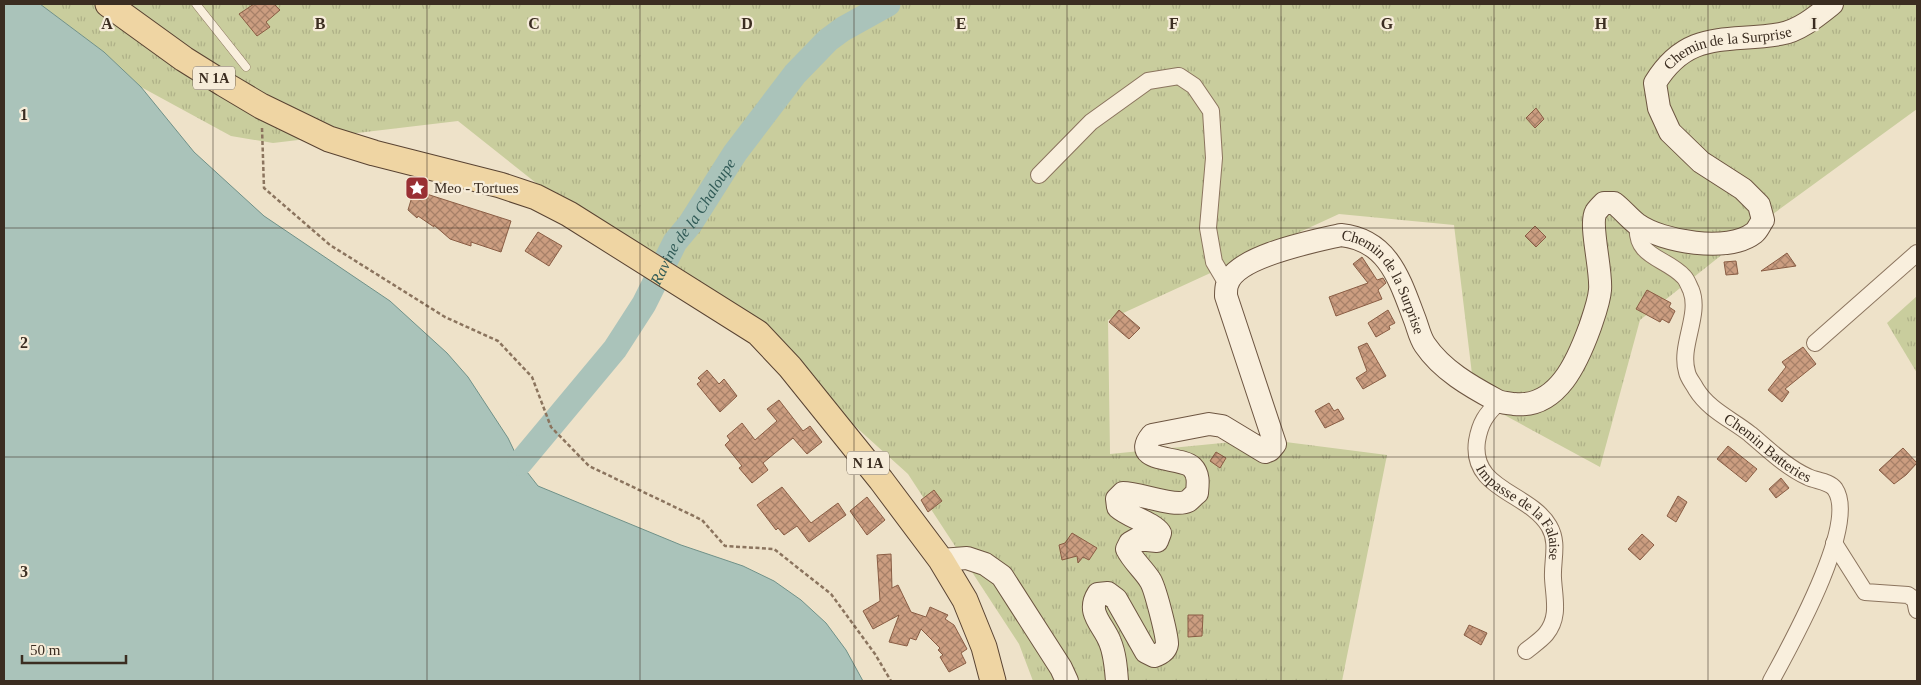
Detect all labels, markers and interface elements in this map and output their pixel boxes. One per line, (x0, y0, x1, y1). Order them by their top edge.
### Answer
text: A (101, 15, 113, 32)
text: B (315, 15, 326, 32)
text: C (528, 15, 540, 32)
text: D (741, 15, 753, 32)
text: E (956, 15, 966, 32)
text: F (1169, 15, 1179, 32)
text: G (1381, 15, 1394, 32)
text: H (1595, 15, 1608, 32)
text: I (1811, 15, 1817, 32)
street label: Chemin de la Surprise (1660, 23, 1794, 73)
road number: N 1A (193, 66, 235, 90)
text: 1 (20, 106, 28, 123)
water label: Ravine de la Chaloupe (646, 155, 738, 288)
place icon: Meo - Tortues (404, 175, 430, 201)
place label: Meo - Tortues (434, 180, 519, 196)
street label: Chemin de la Surprise (1340, 227, 1427, 336)
text: 2 (20, 334, 28, 351)
street label: Chemin Batteries (1721, 410, 1814, 485)
road number: N 1A (847, 452, 889, 474)
street label: Impasse de la Falaise (1473, 462, 1563, 561)
text: 3 (20, 563, 28, 580)
scale bar (22, 632, 126, 664)
text: 50 m (30, 642, 61, 658)

